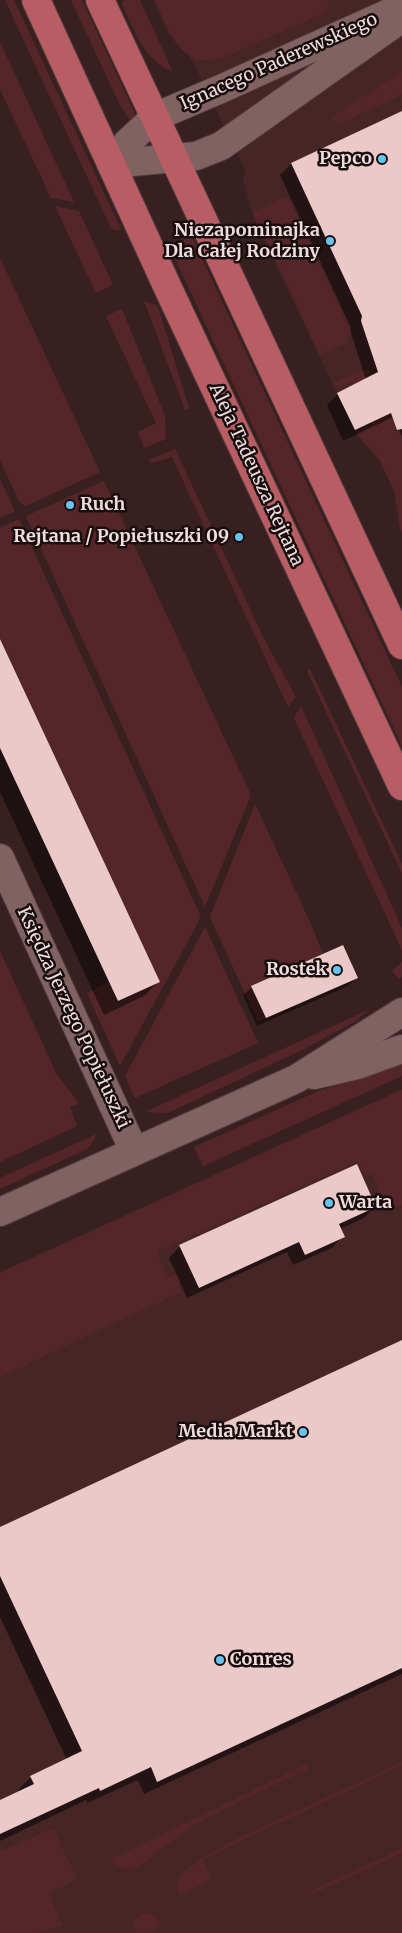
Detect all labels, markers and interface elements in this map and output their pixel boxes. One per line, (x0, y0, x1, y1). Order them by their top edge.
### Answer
street label: Ignacego Paderewskiego (177, 9, 381, 115)
place label: Pepco (319, 148, 372, 170)
marker: Pepco (376, 153, 388, 165)
place label: Niezapominajka Dla Całej Rodziny (164, 220, 320, 262)
marker: Niezapominajka Dla Całej Rodziny (324, 235, 336, 247)
street label: Aleja Tadeusza Rejtana (204, 380, 308, 570)
place label: Ruch (80, 494, 125, 516)
marker: Ruch (64, 499, 76, 511)
place label: Rejtana / Popiełuszki 09 (13, 526, 229, 548)
marker: Rejtana / Popiełuszki 09 (233, 531, 245, 543)
street label: Księdza Jerzego Popiełuszki (12, 904, 134, 1132)
place label: Rostek (266, 959, 327, 981)
marker: Rostek (331, 964, 343, 976)
place label: Warta (339, 1192, 392, 1214)
marker: Warta (323, 1197, 335, 1209)
place label: Media Markt (178, 1421, 293, 1443)
marker: Media Markt (297, 1426, 309, 1438)
place label: Conres (230, 1649, 292, 1671)
marker: Conres (214, 1654, 226, 1666)

